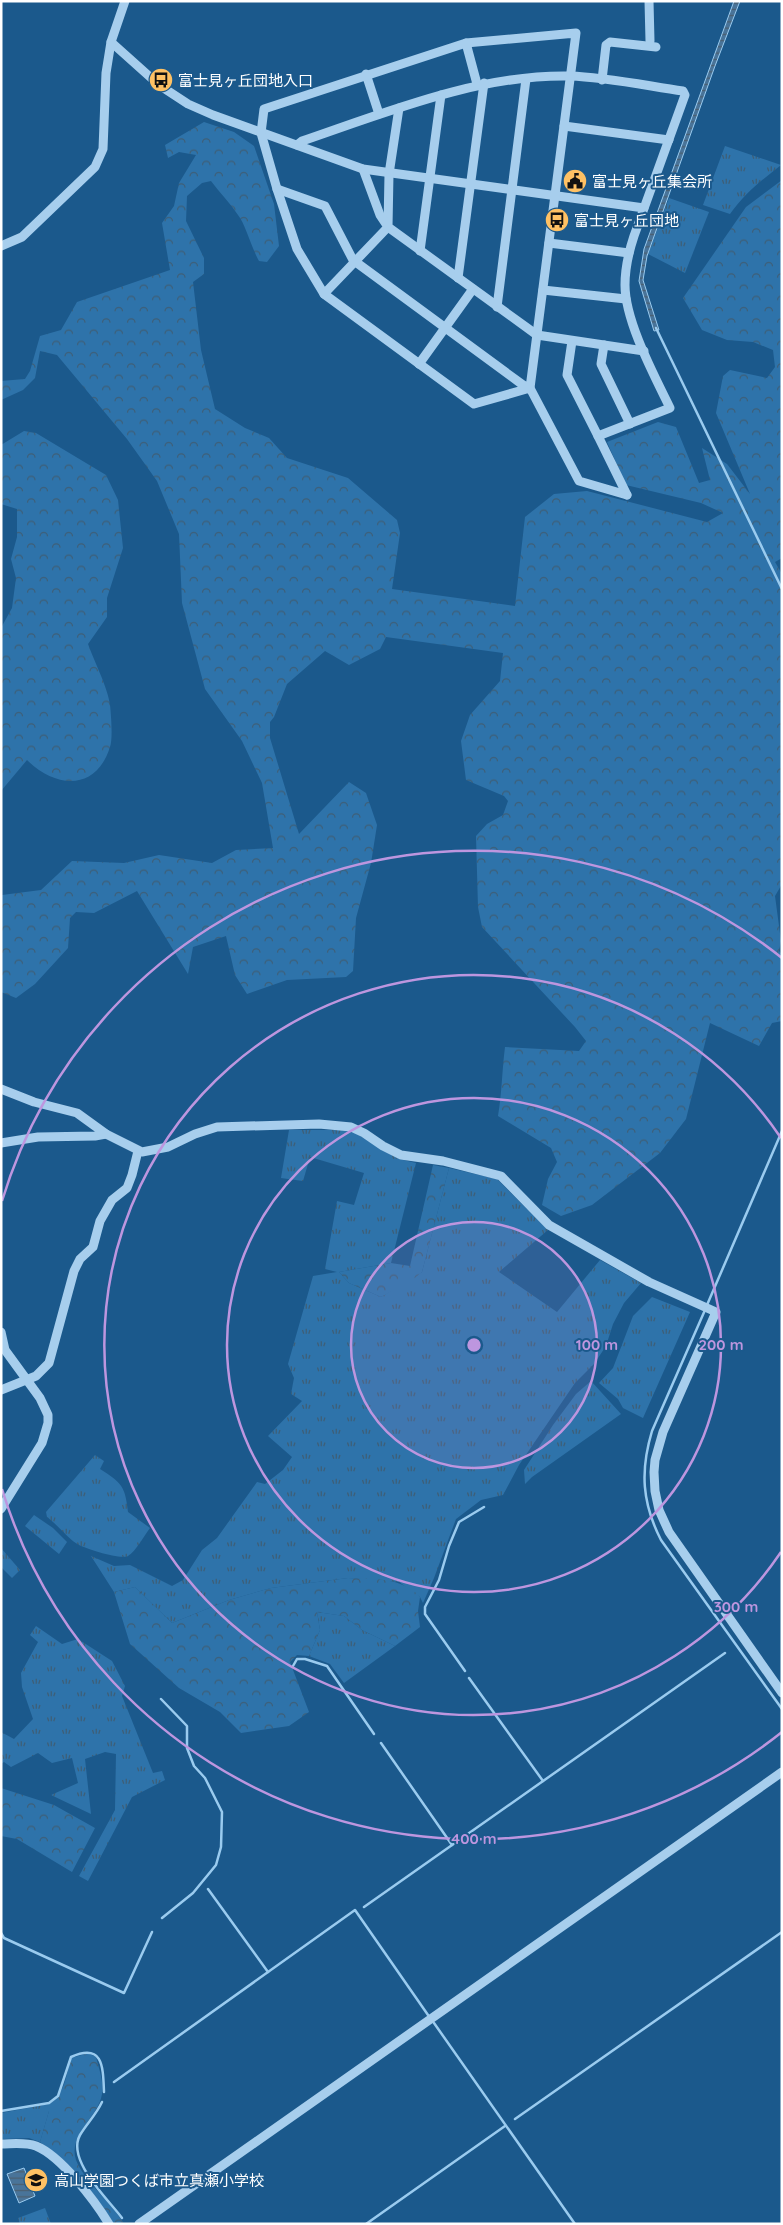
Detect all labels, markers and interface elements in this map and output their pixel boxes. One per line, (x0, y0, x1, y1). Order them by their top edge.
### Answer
bus stop icon: 富士見ヶ丘団地入口 (148, 67, 174, 93)
place label: 富士見ヶ丘団地入口 (178, 71, 313, 90)
public building icon: 富士見ヶ丘集会所 (562, 168, 588, 194)
place label: 富士見ヶ丘集会所 (592, 172, 712, 191)
bus stop icon: 富士見ヶ丘団地 (544, 207, 570, 233)
place label: 富士見ヶ丘団地 (574, 211, 679, 230)
text: 100 m (576, 1335, 618, 1354)
text: 200 m (699, 1335, 744, 1354)
centre of rings (465, 1336, 483, 1354)
text: 300 m (714, 1597, 758, 1616)
text: 400 m (451, 1829, 497, 1848)
school or university icon: 高山学園つくば市立真瀬小学校 (23, 2167, 49, 2193)
place label: 高山学園つくば市立真瀬小学校 (54, 2171, 264, 2190)

